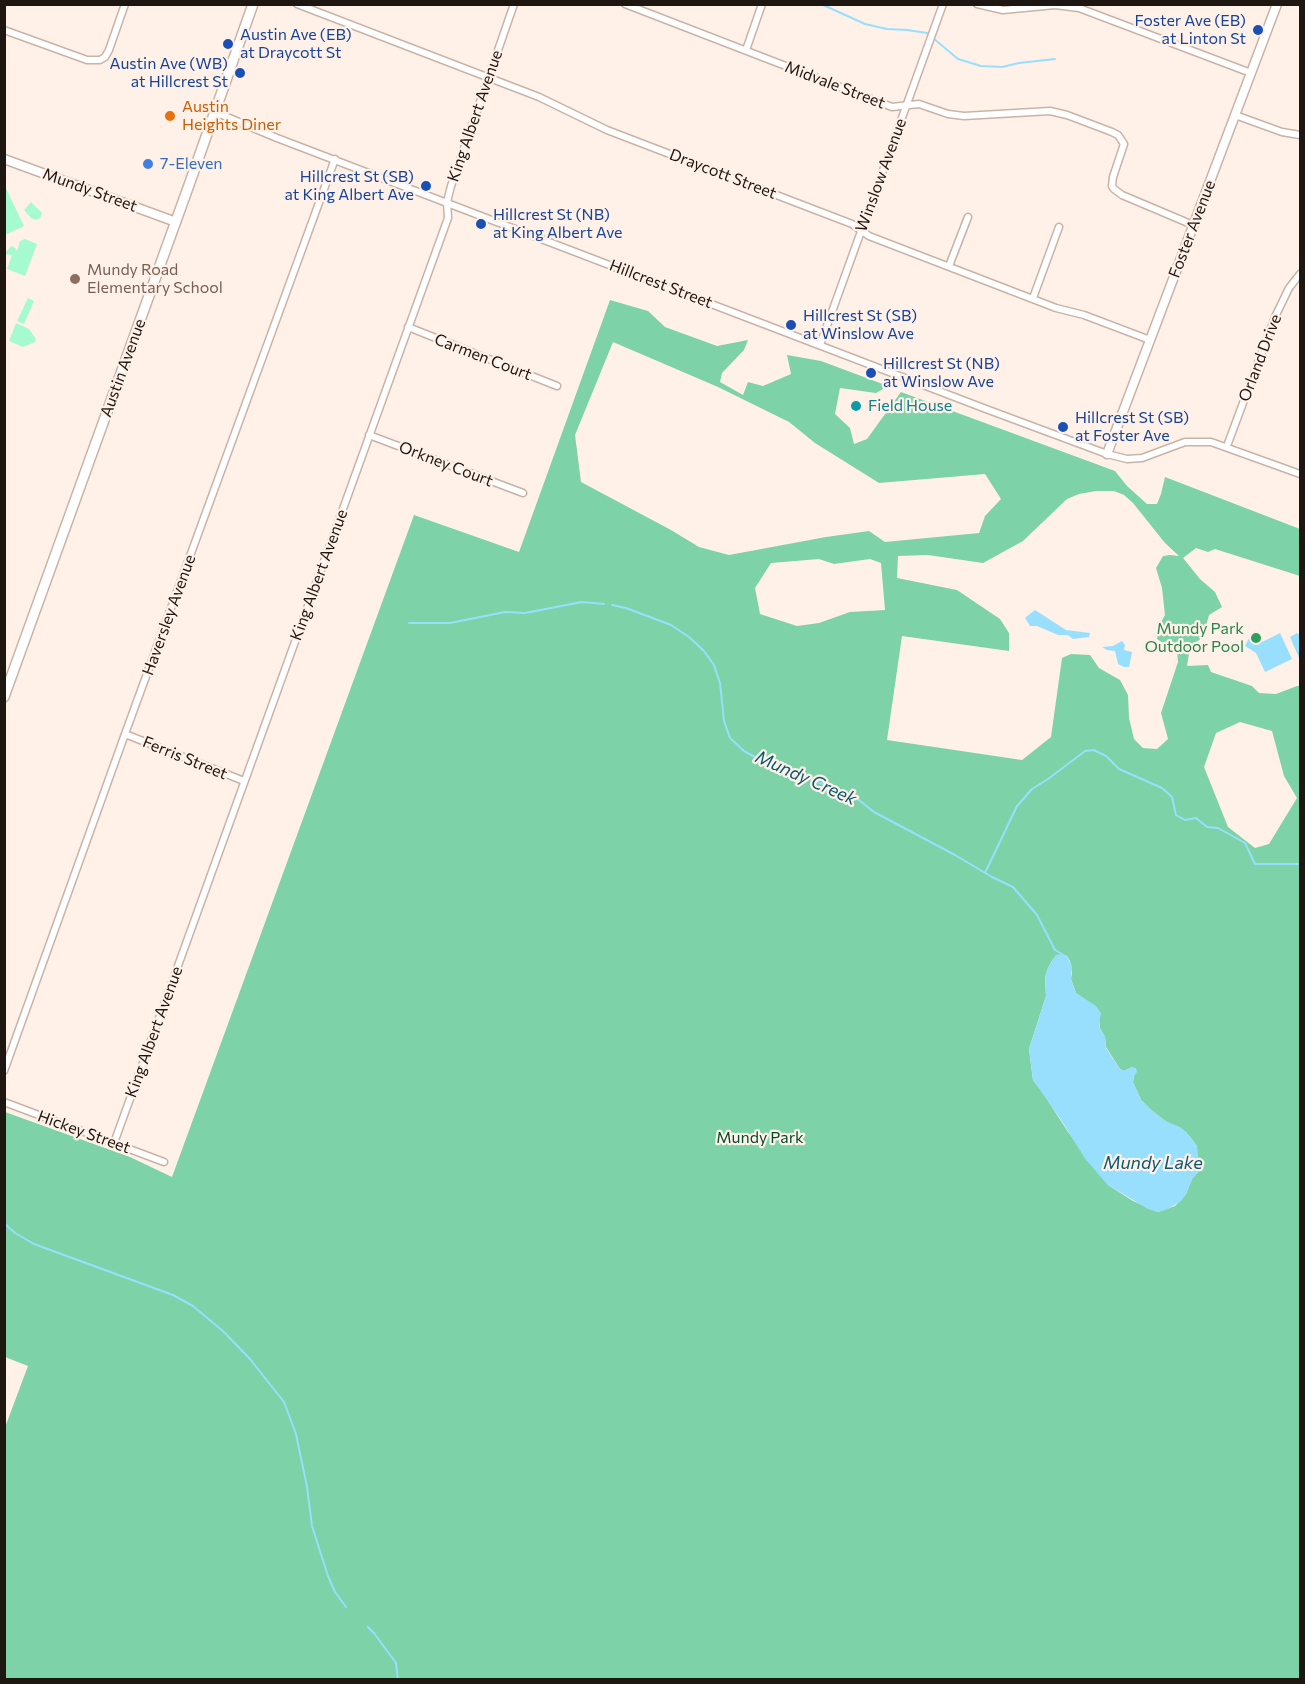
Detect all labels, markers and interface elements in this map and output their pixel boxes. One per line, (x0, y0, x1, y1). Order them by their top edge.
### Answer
place label: Foster Ave (EB) at Linton St (1134, 11, 1246, 49)
marker: Foster Ave (EB) at Linton St (1251, 23, 1265, 37)
place label: Austin Ave (EB) at Draycott St (240, 25, 352, 63)
marker: Austin Ave (EB) at Draycott St (221, 37, 235, 51)
street label: King Albert Avenue (443, 48, 507, 184)
place label: Austin Ave (WB) at Hillcrest St (110, 54, 228, 92)
street label: Midvale Street (782, 57, 888, 113)
marker: Austin Ave (WB) at Hillcrest St (233, 66, 247, 80)
place label: Austin Heights Diner (182, 97, 281, 135)
marker: Austin Heights Diner (163, 109, 177, 123)
street label: Winslow Avenue (852, 116, 910, 234)
street label: Draycott Street (667, 145, 779, 203)
place label: 7-Eleven (160, 154, 223, 174)
marker: 7-Eleven (141, 157, 155, 171)
street label: Mundy Street (40, 164, 140, 216)
place label: Hillcrest St (SB) at King Albert Ave (284, 167, 414, 205)
street label: Foster Avenue (1165, 177, 1219, 281)
marker: Hillcrest St (SB) at King Albert Ave (419, 179, 433, 193)
place label: Hillcrest St (NB) at King Albert Ave (493, 205, 623, 243)
marker: Hillcrest St (NB) at King Albert Ave (474, 217, 488, 231)
street label: Hillcrest Street (607, 256, 715, 312)
place label: Mundy Road Elementary School (87, 260, 223, 298)
marker: Mundy Road Elementary School (68, 272, 82, 286)
place label: Hillcrest St (SB) at Winslow Ave (803, 306, 917, 344)
street label: Orland Drive (1235, 312, 1285, 404)
street label: Austin Avenue (96, 316, 150, 420)
marker: Hillcrest St (SB) at Winslow Ave (784, 318, 798, 332)
street label: Carmen Court (432, 330, 534, 384)
place label: Hillcrest St (NB) at Winslow Ave (883, 354, 1000, 392)
marker: Hillcrest St (NB) at Winslow Ave (864, 366, 878, 380)
place label: Field House (868, 396, 952, 416)
marker: Field House (849, 399, 863, 413)
place label: Hillcrest St (SB) at Foster Ave (1075, 408, 1189, 446)
marker: Hillcrest St (SB) at Foster Ave (1056, 420, 1070, 434)
street label: Orkney Court (396, 437, 496, 491)
street label: King Albert Avenue (286, 507, 352, 643)
street label: Haversley Avenue (138, 552, 200, 678)
place label: Mundy Park Outdoor Pool (1145, 619, 1244, 657)
marker: Mundy Park Outdoor Pool (1249, 631, 1263, 645)
street label: Ferris Street (140, 732, 230, 784)
water label: Mundy Creek (752, 746, 860, 810)
street label: King Albert Avenue (121, 964, 187, 1100)
street label: Hickey Street (35, 1106, 133, 1158)
park label: Mundy Park (716, 1128, 804, 1148)
water label: Mundy Lake (1103, 1152, 1203, 1174)

